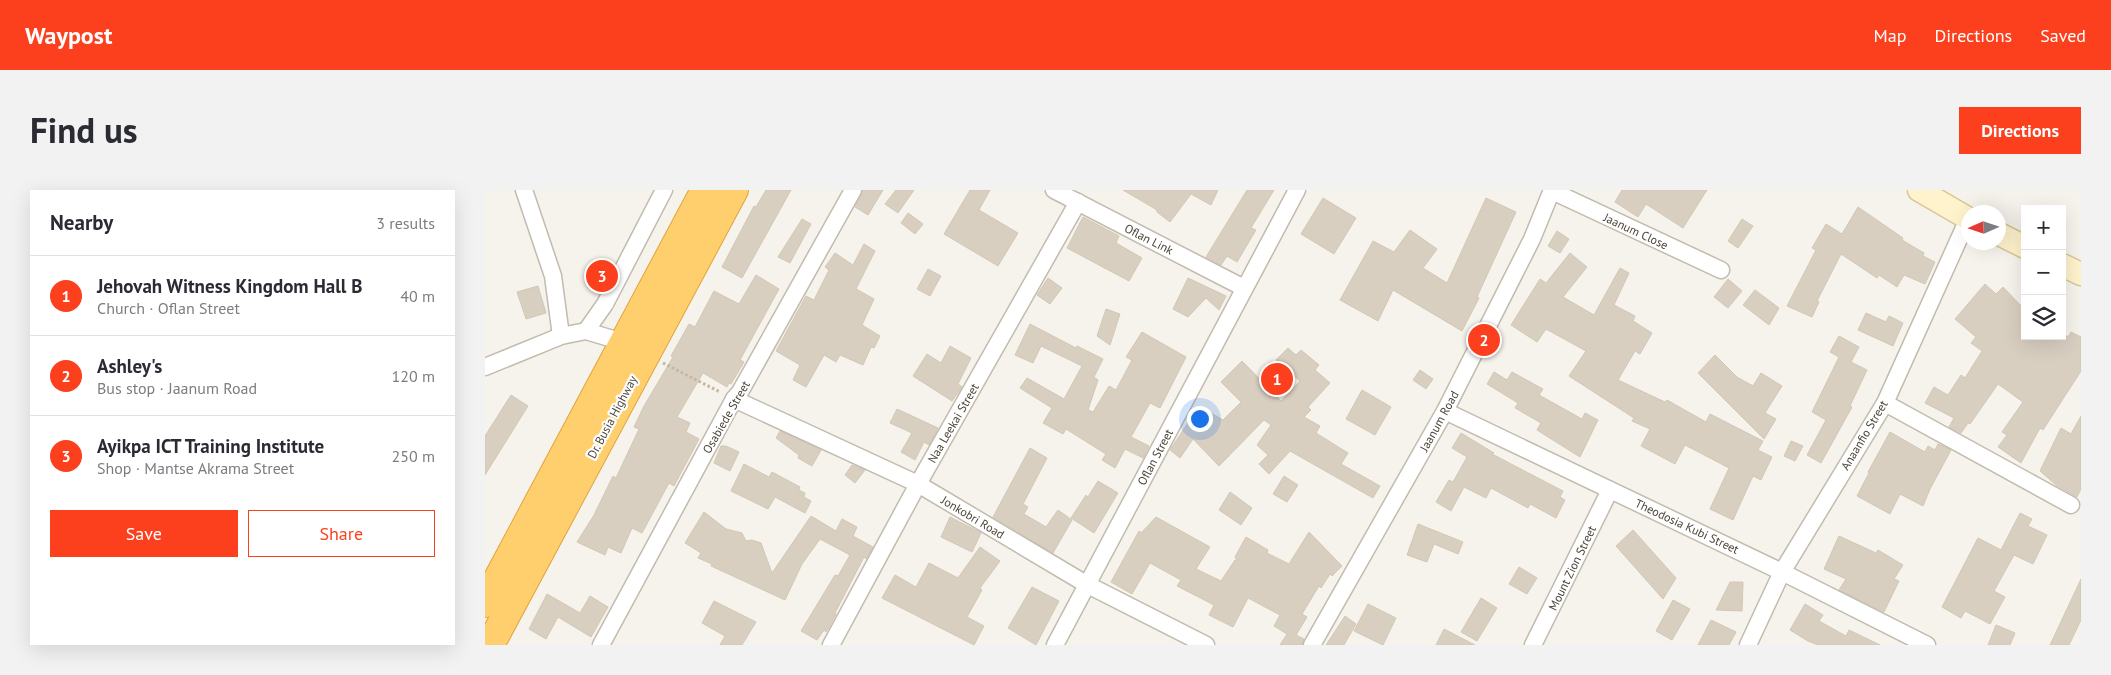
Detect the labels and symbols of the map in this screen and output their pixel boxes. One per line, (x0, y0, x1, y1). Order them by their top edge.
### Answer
north arrow (1961, 205, 2006, 250)
street label: Jaanum Close (1601, 209, 1671, 252)
street label: Oflan Link (1122, 220, 1176, 258)
pin: 3 (586, 257, 618, 295)
pin: 2 (1468, 321, 1500, 359)
pin: 1 (1261, 360, 1293, 398)
street label: Dr. Busia Highway (584, 373, 640, 461)
street label: Osabiede Street (699, 378, 753, 456)
street label: Naa Leekai Street (924, 380, 982, 466)
street label: Jaanum Road (1416, 388, 1462, 455)
street label: Anaanfio Street (1837, 397, 1891, 473)
your location (1187, 406, 1213, 432)
street label: Oflan Street (1134, 426, 1176, 488)
street label: Jonkobri Road (938, 492, 1007, 542)
street label: Theodosia Kubi Street (1633, 495, 1741, 557)
street label: Mount Zion Street (1545, 523, 1599, 613)

